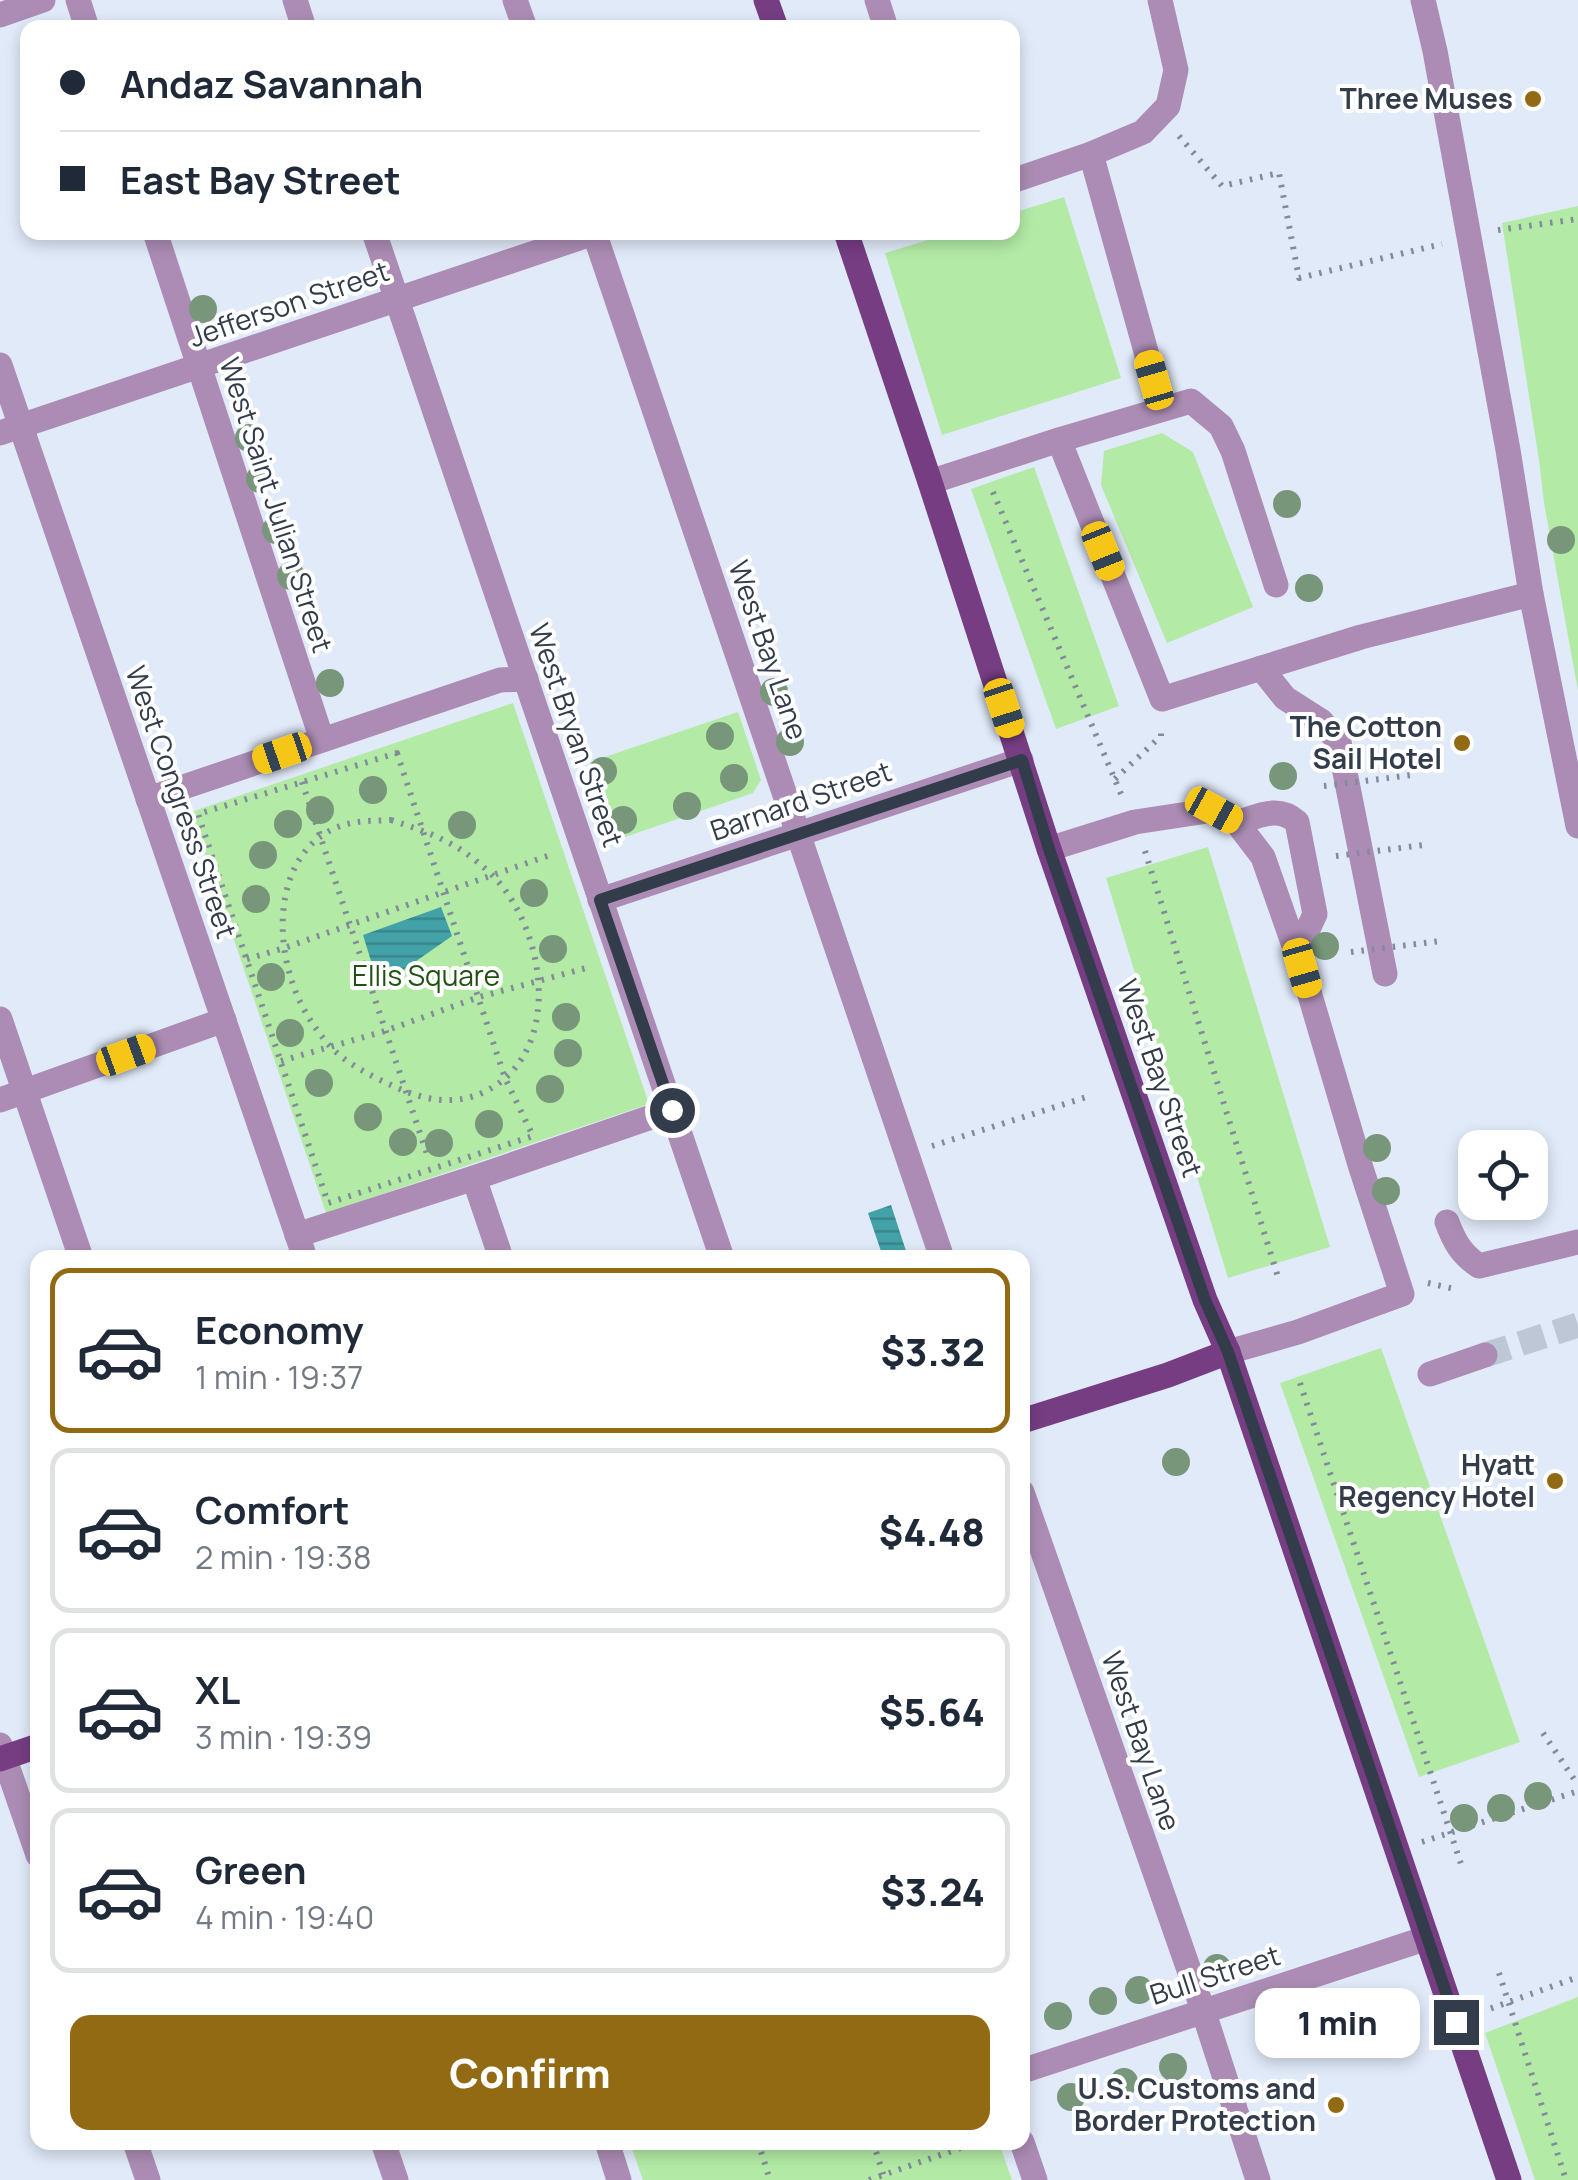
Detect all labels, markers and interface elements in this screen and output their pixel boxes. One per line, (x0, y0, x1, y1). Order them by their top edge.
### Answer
text: Andaz Savannah (120, 57, 423, 109)
place label: Three Muses (1340, 79, 1513, 117)
marker: Three Muses (1522, 88, 1544, 110)
text: East Bay Street (120, 153, 401, 205)
street label: Jefferson Street (184, 251, 394, 355)
car (1131, 347, 1177, 413)
street label: West Saint Julian Street (211, 352, 343, 657)
car (1078, 518, 1128, 584)
street label: West Bay Lane (720, 555, 817, 744)
street label: West Bryan Street (521, 618, 633, 851)
street label: West Congress Street (117, 660, 246, 943)
car (980, 675, 1028, 741)
place label: The Cotton Sail Hotel (1290, 707, 1442, 777)
car (249, 729, 315, 777)
marker: The Cotton Sail Hotel (1451, 732, 1473, 754)
street label: Barnard Street (705, 751, 896, 849)
car (1180, 782, 1248, 838)
car (1279, 935, 1325, 1001)
park label: Ellis Square (352, 956, 500, 994)
street label: West Bay Street (1109, 974, 1213, 1182)
car (93, 1031, 159, 1079)
route start (650, 1088, 695, 1133)
map controls (1458, 1130, 1548, 1220)
button: locate (1458, 1130, 1548, 1220)
text: Economy (195, 1303, 364, 1355)
icon: car (75, 1306, 165, 1396)
text: $3.32 (881, 1325, 985, 1377)
text: 1 min · 19:37 (195, 1355, 363, 1399)
place label: Hyatt Regency Hotel (1338, 1445, 1535, 1515)
marker: Hyatt Regency Hotel (1544, 1470, 1566, 1492)
text: Comfort (195, 1483, 349, 1535)
icon: car (75, 1486, 165, 1576)
text: $4.48 (879, 1505, 985, 1557)
text: 2 min · 19:38 (195, 1535, 371, 1579)
street label: West Bay Lane (1093, 1646, 1190, 1835)
text: XL (195, 1663, 240, 1715)
icon: car (75, 1666, 165, 1756)
text: $5.64 (879, 1685, 985, 1737)
text: 3 min · 19:39 (195, 1715, 372, 1759)
text: Green (195, 1843, 307, 1895)
icon: car (75, 1846, 165, 1936)
text: $3.24 (880, 1865, 985, 1917)
text: 4 min · 19:40 (195, 1895, 374, 1939)
street label: Bull Street (1145, 1935, 1285, 2013)
callout: 1 min (1256, 1987, 1421, 2057)
route end (1434, 2000, 1479, 2045)
text: 1 min (1297, 2001, 1378, 2045)
button: Confirm (70, 2015, 990, 2130)
place label: U.S. Customs and Border Protection (1074, 2069, 1316, 2139)
marker: U.S. Customs and Border Protection (1325, 2094, 1347, 2116)

